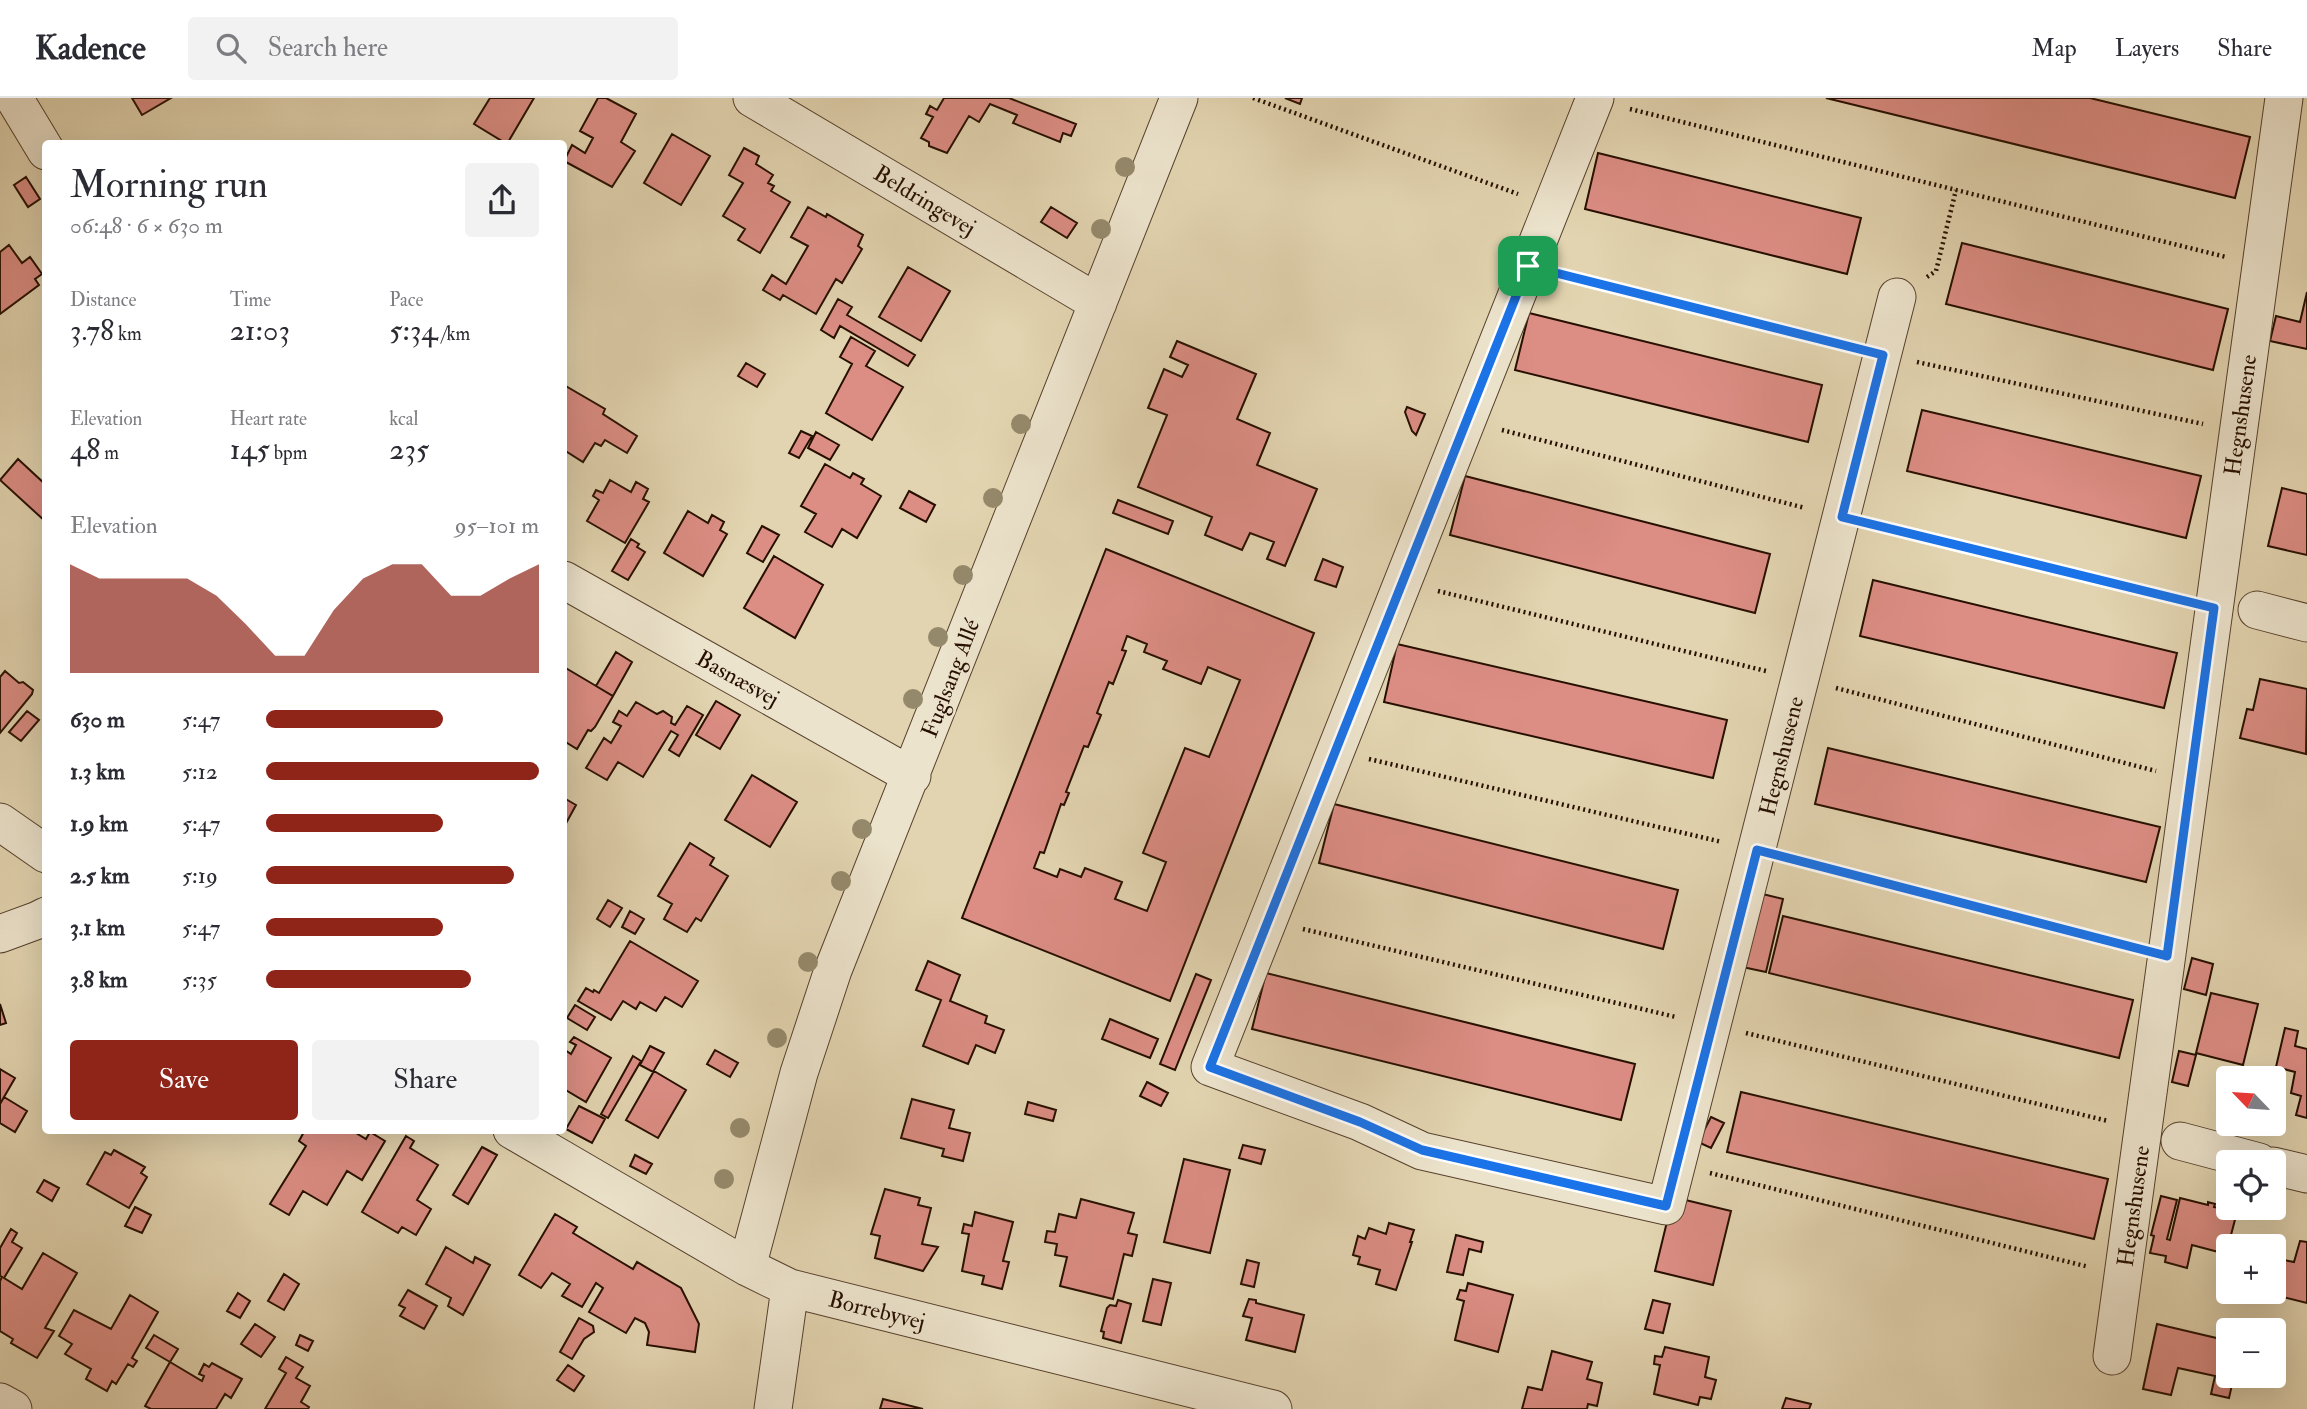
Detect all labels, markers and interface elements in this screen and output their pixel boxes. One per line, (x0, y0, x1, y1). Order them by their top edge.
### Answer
search box (188, 17, 678, 80)
text: Kadence (35, 28, 146, 69)
icon: search (212, 29, 250, 67)
text: Search here (268, 32, 388, 64)
text: Map (2032, 33, 2077, 64)
text: Layers (2115, 33, 2179, 64)
text: Share (2217, 33, 2272, 64)
street label: Beldringevej (868, 159, 981, 242)
text: Morning run (70, 161, 268, 209)
button: share (465, 163, 539, 237)
text: 06:48 · 6 × 630 m (70, 211, 223, 240)
pin (1498, 236, 1558, 296)
icon: arrive (1509, 247, 1547, 285)
text: Distance (70, 288, 136, 312)
text: Time (230, 288, 271, 312)
text: Pace (389, 288, 423, 312)
text: 3.78 (70, 312, 114, 349)
text: 21:03 (230, 312, 290, 349)
text: 5:34 (389, 312, 438, 349)
text: km (114, 322, 142, 346)
text: /km (438, 322, 470, 346)
street label: Hegnshusene (2218, 352, 2263, 477)
text: Elevation (70, 407, 142, 431)
text: Heart rate (230, 407, 307, 431)
text: kcal (389, 407, 418, 431)
text: 48 (70, 431, 100, 468)
text: 145 (230, 431, 270, 468)
text: 235 (389, 431, 429, 468)
text: m (100, 441, 119, 465)
text: bpm (270, 441, 307, 465)
text: Elevation (70, 511, 158, 540)
text: 95–101 m (455, 511, 539, 540)
street label: Fuglsang Allé (915, 615, 986, 741)
street label: Basnæsvej (691, 644, 784, 713)
street label: Hegnshusene (1753, 693, 1810, 819)
text: 630 m (70, 705, 125, 734)
text: 5:47 (182, 705, 220, 734)
text: 1.3 km (70, 757, 125, 786)
text: 5:12 (182, 757, 218, 786)
text: 1.9 km (70, 809, 128, 838)
text: 5:47 (182, 809, 220, 838)
text: 2.5 km (70, 861, 130, 890)
text: 5:19 (182, 861, 218, 890)
text: 3.1 km (70, 913, 125, 942)
text: 5:47 (182, 913, 220, 942)
text: 3.8 km (70, 965, 128, 994)
text: 5:35 (182, 965, 217, 994)
button: Save (70, 1040, 298, 1120)
button: Share (312, 1040, 539, 1120)
north arrow (2216, 1066, 2286, 1136)
map controls (2216, 1066, 2286, 1388)
street label: Hegnshusene (2111, 1143, 2156, 1268)
button: locate (2216, 1150, 2286, 1220)
button: + (2216, 1234, 2286, 1304)
street label: Borrebyvej (825, 1284, 928, 1337)
button: − (2216, 1318, 2286, 1388)

